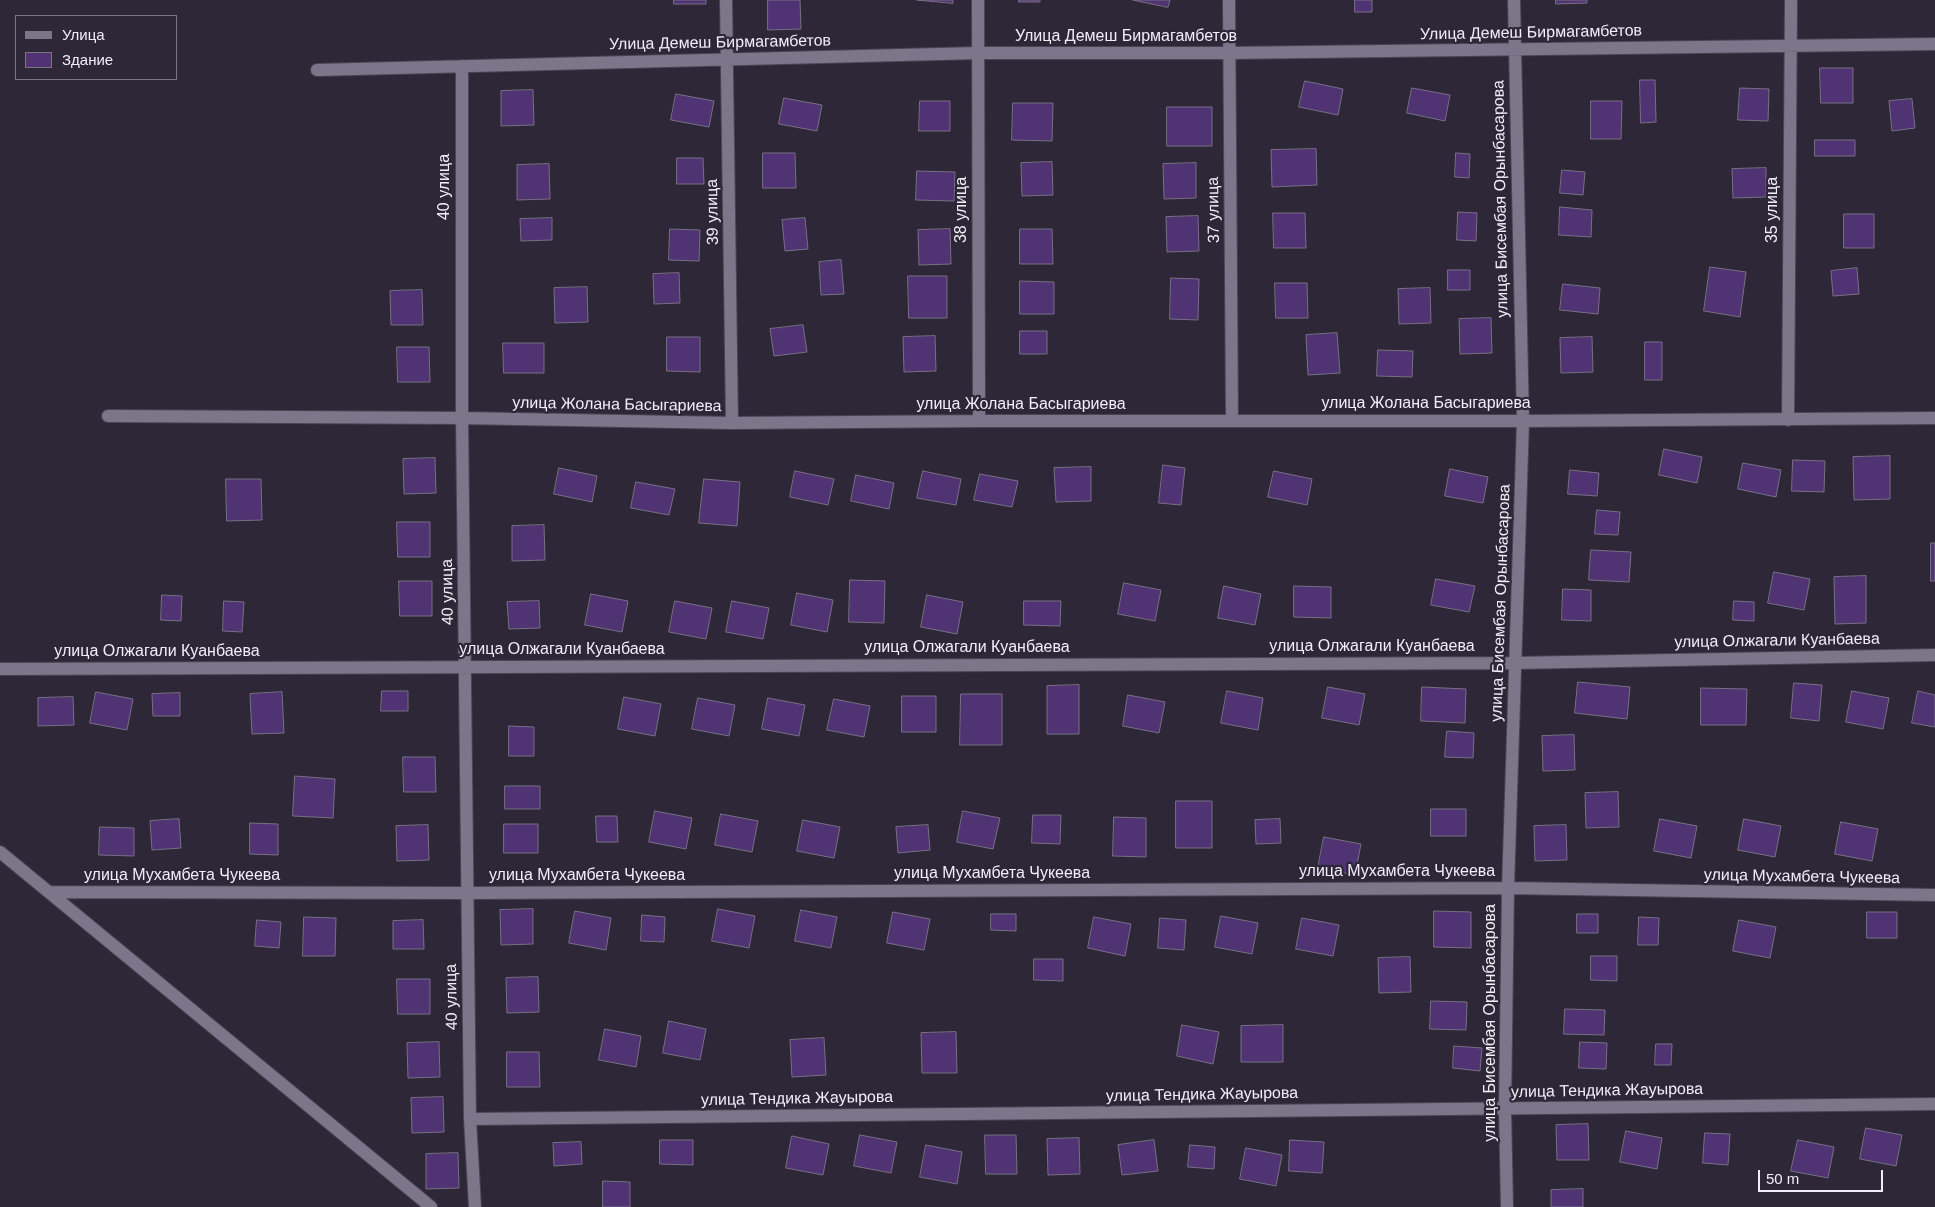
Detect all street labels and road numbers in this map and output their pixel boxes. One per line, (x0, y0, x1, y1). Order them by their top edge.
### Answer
street label: Улица Демеш Бирмагамбетов (1420, 21, 1642, 45)
street label: Улица Демеш Бирмагамбетов (1015, 27, 1237, 47)
street label: Улица Демеш Бирмагамбетов (609, 31, 831, 55)
street label: улица Бисембая Орынбасарова (1489, 80, 1513, 318)
street label: 40 улица (435, 154, 455, 220)
street label: 38 улица (952, 177, 972, 243)
street label: 37 улица (1204, 177, 1224, 243)
street label: 35 улица (1763, 177, 1783, 243)
street label: 39 улица (703, 179, 723, 245)
street label: улица Жолана Басыгариева (512, 394, 722, 416)
street label: улица Жолана Басыгариева (1321, 394, 1531, 414)
street label: улица Жолана Басыгариева (916, 395, 1126, 415)
street label: улица Бисембая Орынбасарова (1487, 484, 1515, 722)
street label: 40 улица (438, 559, 458, 625)
street label: улица Олжагали Куанбаева (1674, 630, 1880, 652)
street label: улица Олжагали Куанбаева (1269, 637, 1475, 657)
street label: улица Олжагали Куанбаева (864, 638, 1070, 658)
street label: улица Олжагали Куанбаева (459, 640, 665, 660)
street label: улица Олжагали Куанбаева (54, 642, 260, 662)
street label: улица Мухамбета Чукеева (1299, 862, 1495, 882)
street label: улица Мухамбета Чукеева (894, 864, 1090, 884)
street label: улица Мухамбета Чукеева (84, 866, 280, 886)
street label: улица Мухамбета Чукеева (489, 866, 685, 886)
street label: улица Мухамбета Чукеева (1704, 866, 1900, 888)
street label: улица Бисембая Орынбасарова (1481, 904, 1501, 1142)
street label: 40 улица (442, 964, 462, 1030)
street label: улица Тендика Жауырова (1511, 1080, 1703, 1102)
street label: улица Тендика Жауырова (1106, 1084, 1298, 1106)
street label: улица Тендика Жауырова (701, 1088, 893, 1110)

